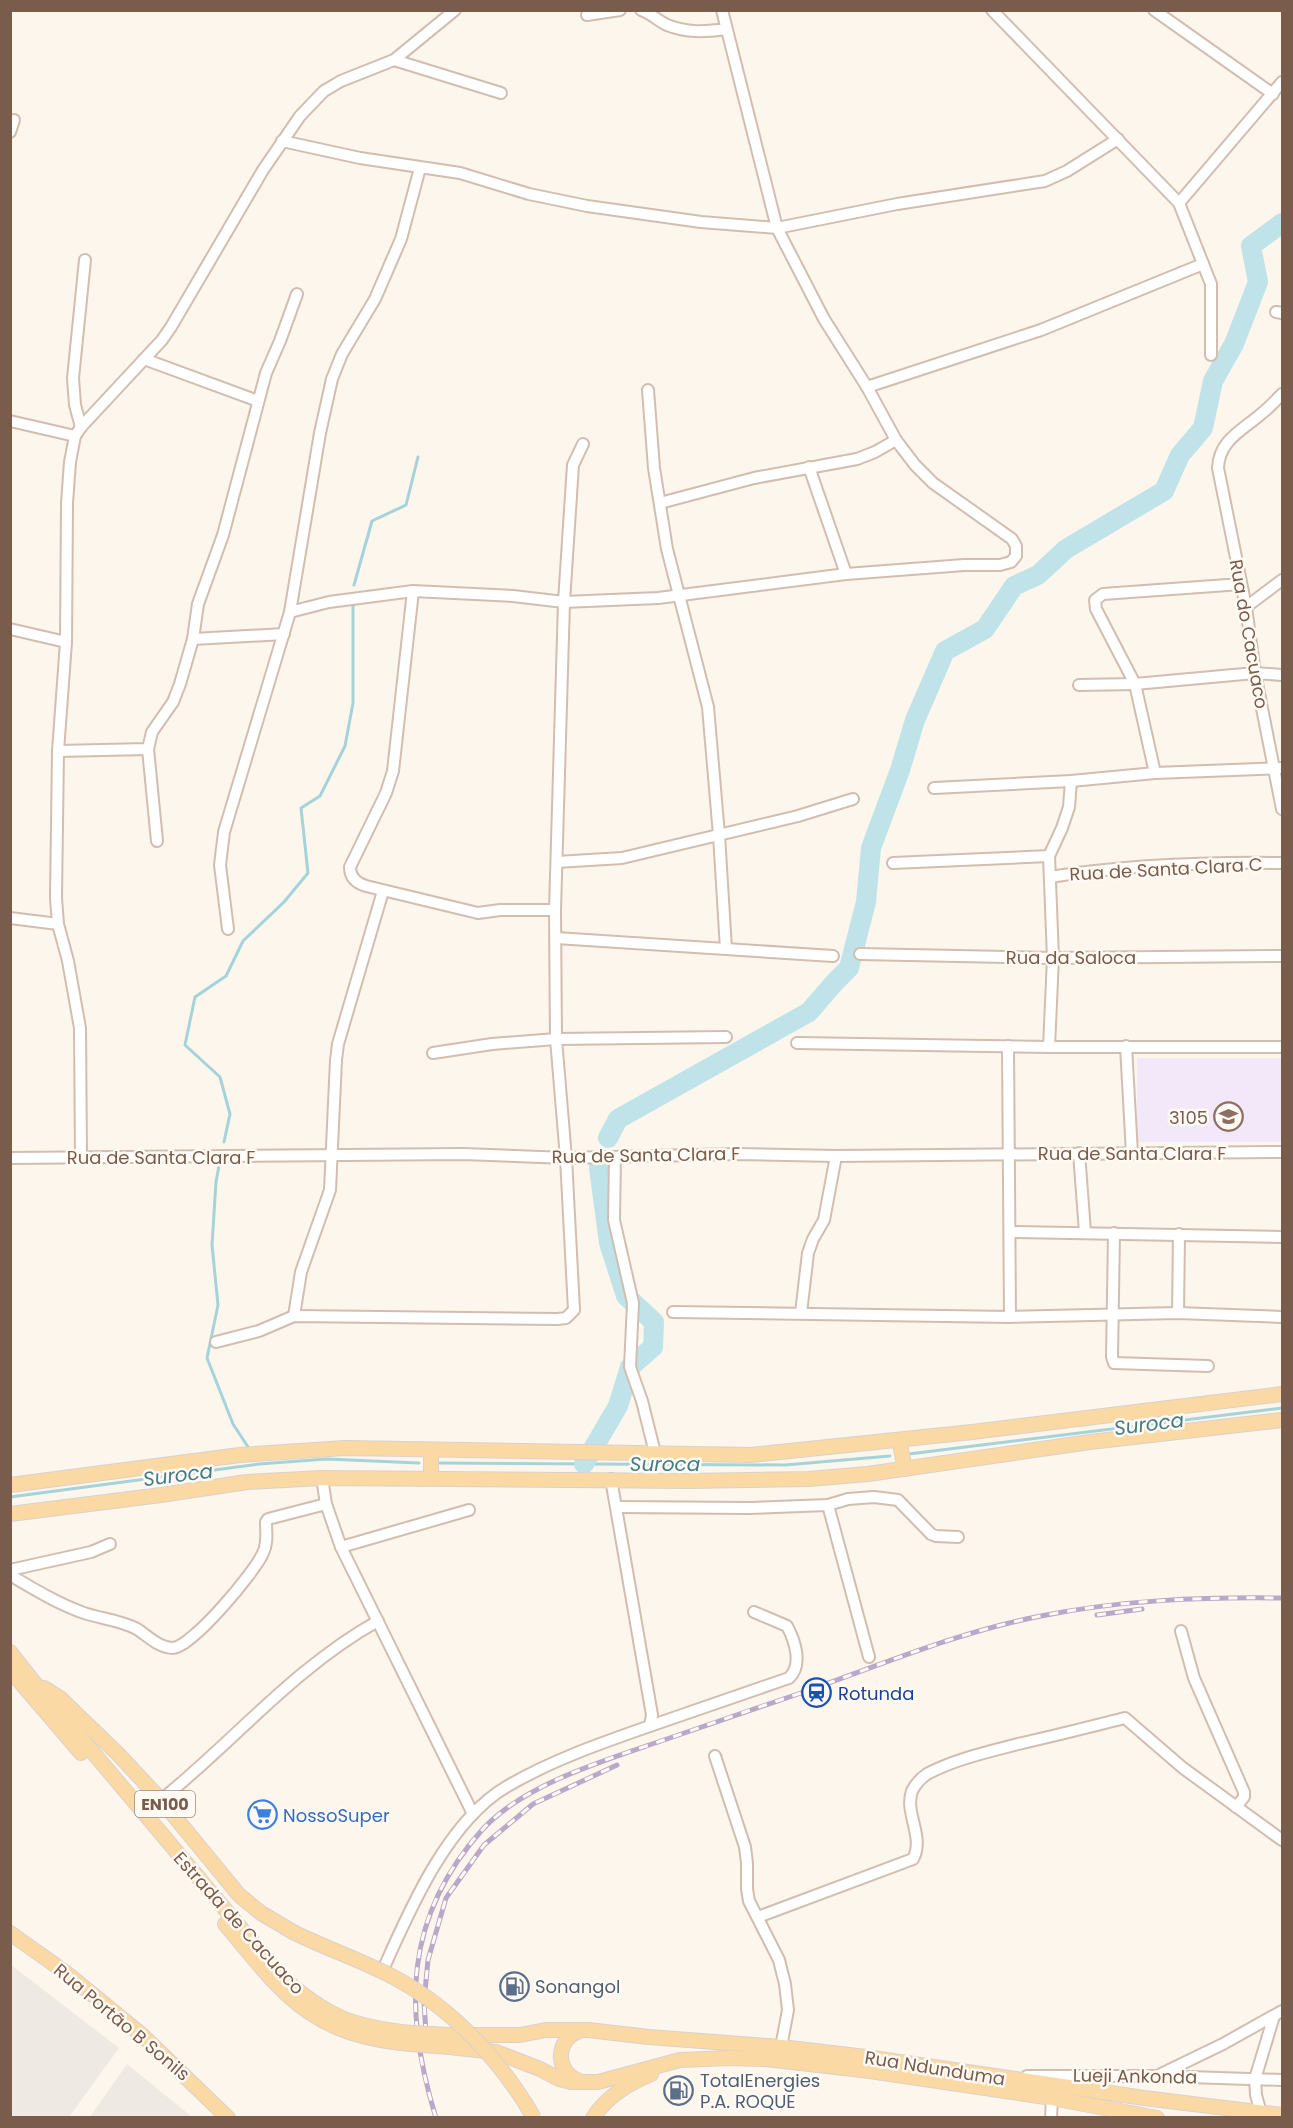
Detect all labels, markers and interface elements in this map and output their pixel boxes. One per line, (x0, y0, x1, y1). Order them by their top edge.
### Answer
street label: Rua do Cacuaco (1224, 557, 1274, 711)
street label: Rua de Santa Clara C (1069, 851, 1263, 887)
street label: Rua da Saloca (1006, 945, 1136, 970)
school or university icon: 3105 (1213, 1101, 1245, 1133)
place label: 3105 (1169, 1105, 1208, 1130)
street label: Rua de Santa Clara F (551, 1141, 741, 1169)
street label: Rua de Santa Clara F (1038, 1141, 1226, 1166)
street label: Rua de Santa Clara F (67, 1145, 255, 1170)
water label: Suroca (1112, 1406, 1186, 1442)
water label: Suroca (630, 1450, 700, 1478)
water label: Suroca (141, 1457, 215, 1493)
station icon: Rotunda (801, 1677, 833, 1709)
place label: Rotunda (838, 1681, 914, 1706)
road number: EN100 (135, 1791, 195, 1817)
supermarket icon: NossoSuper (246, 1799, 278, 1831)
place label: NossoSuper (283, 1803, 390, 1828)
street label: Estrada de Cacuaco (168, 1846, 310, 2000)
street label: Rua Portão B Sonils (49, 1958, 195, 2086)
fuel station icon: Sonangol (498, 1970, 530, 2002)
place label: Sonangol (535, 1974, 620, 1999)
street label: Rua Ndunduma (863, 2045, 1007, 2091)
street label: Lueji Ankonda (1073, 2062, 1197, 2090)
place label: TotalEnergies P.A. ROQUE (700, 2068, 820, 2114)
fuel station icon: TotalEnergies P.A. ROQUE (663, 2074, 695, 2106)

